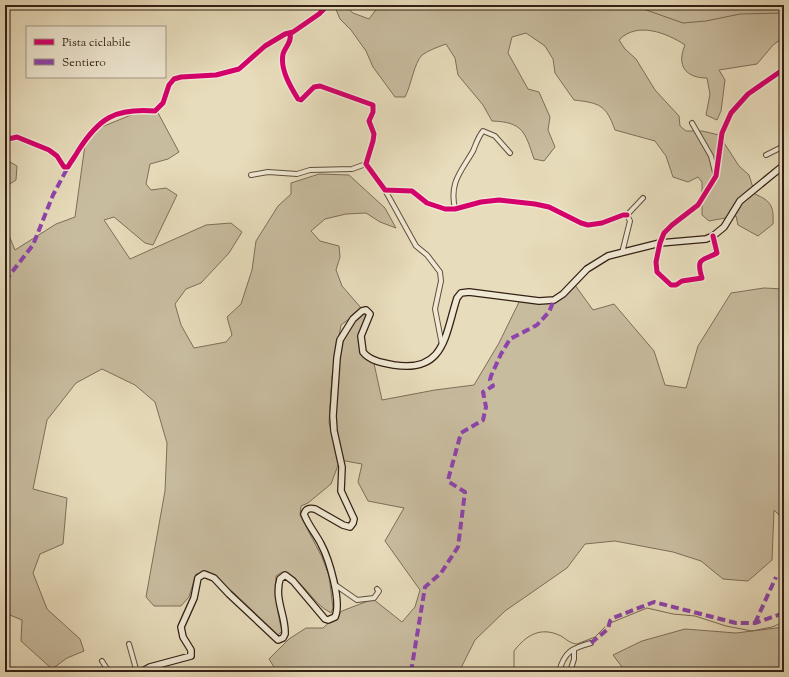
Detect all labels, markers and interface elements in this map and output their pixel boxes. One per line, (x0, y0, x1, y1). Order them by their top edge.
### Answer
legend (26, 26, 166, 78)
text: Pista ciclabile (62, 34, 131, 52)
text: Sentiero (62, 54, 106, 72)

